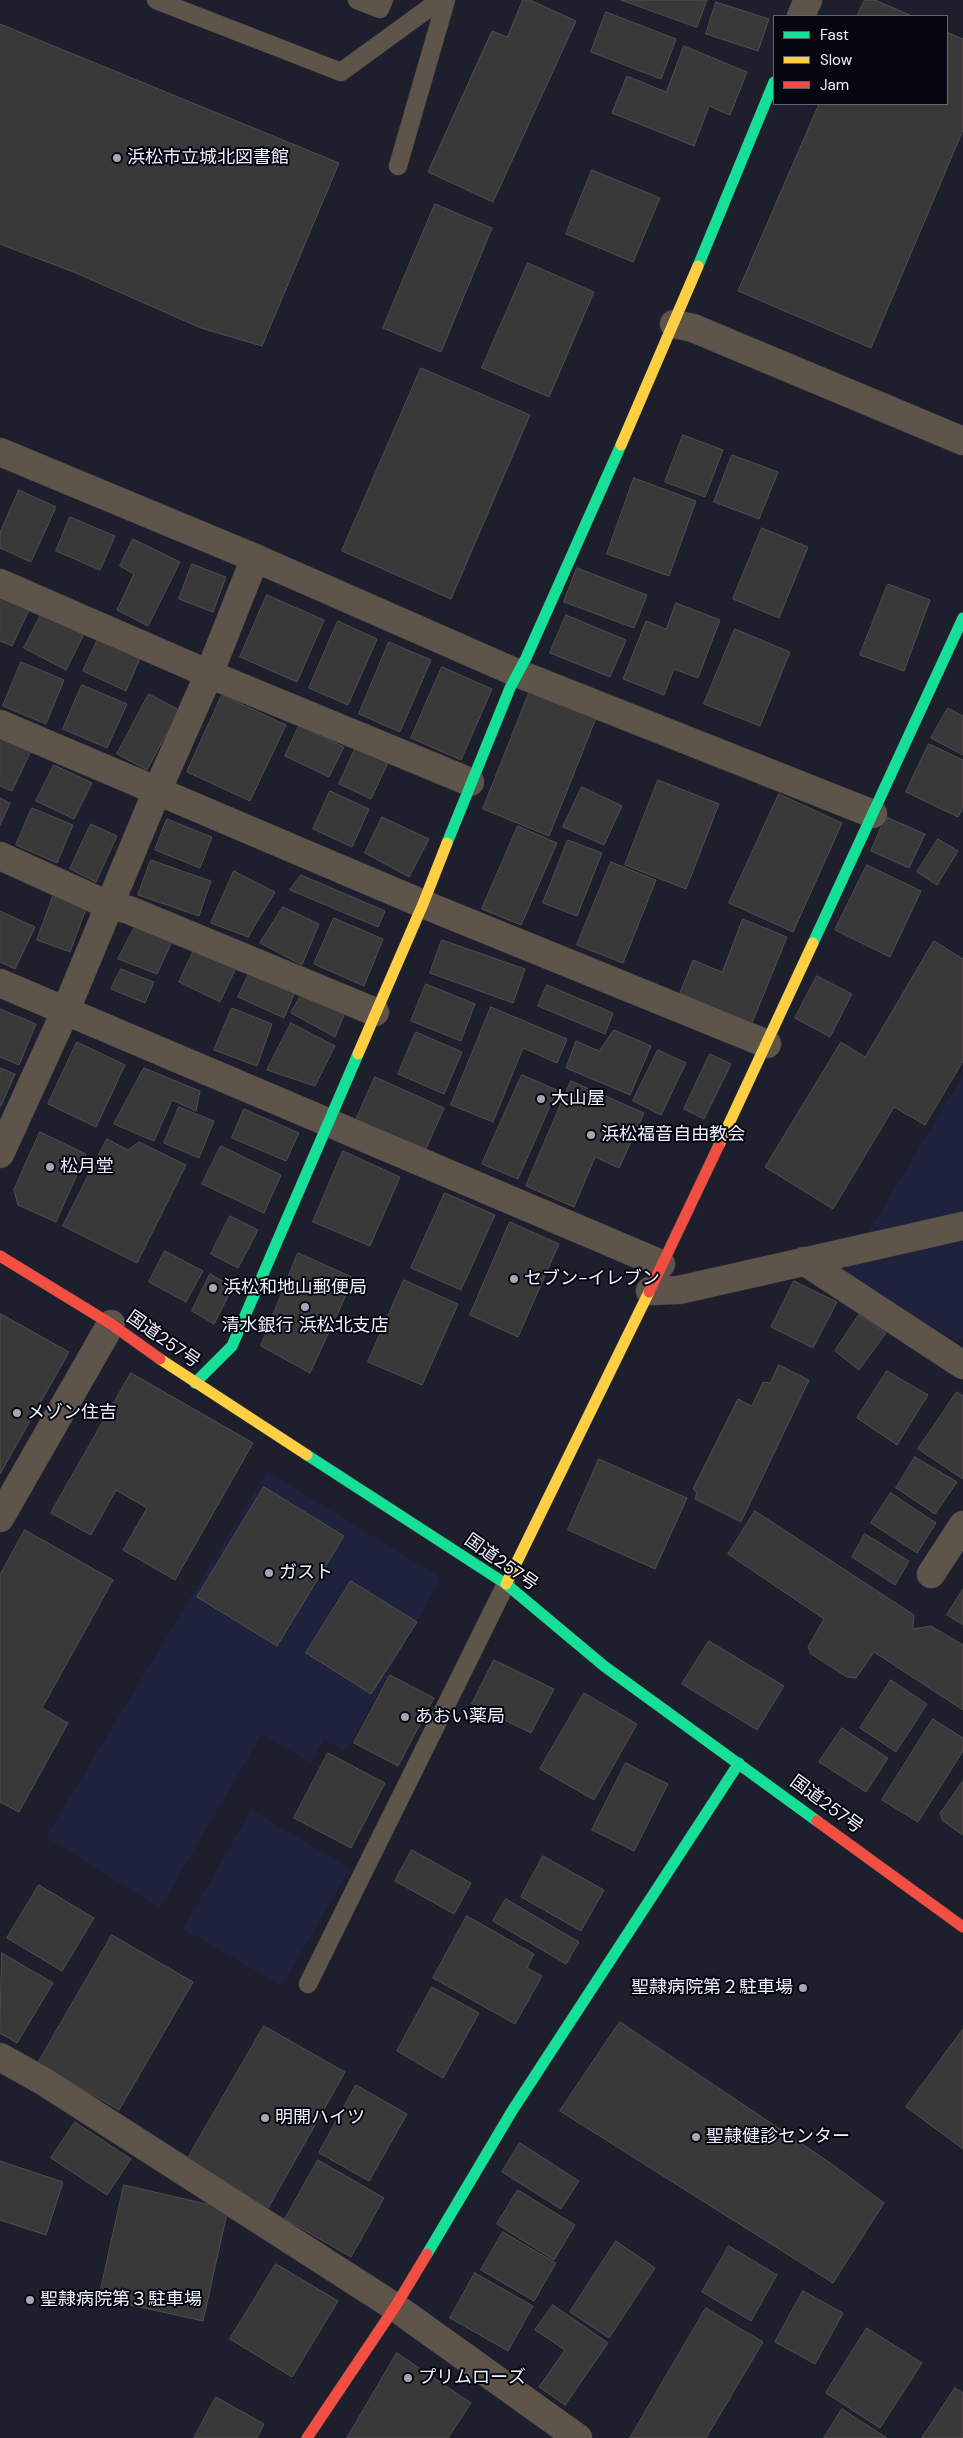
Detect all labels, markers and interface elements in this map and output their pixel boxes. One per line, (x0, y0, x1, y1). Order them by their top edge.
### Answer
legend (773, 15, 948, 105)
text: Fast (820, 25, 849, 45)
text: Slow (820, 50, 852, 70)
text: Jam (820, 75, 849, 95)
place label: 浜松市立城北図書館 (127, 147, 289, 169)
marker: 浜松市立城北図書館 (111, 152, 123, 164)
place label: 大山屋 (551, 1088, 605, 1110)
marker: 大山屋 (535, 1093, 547, 1105)
place label: 浜松福音自由教会 (601, 1124, 745, 1146)
marker: 浜松福音自由教会 (585, 1129, 597, 1141)
place label: 松月堂 (60, 1156, 114, 1178)
marker: 松月堂 (44, 1161, 56, 1173)
place label: セブン-イレブン (524, 1268, 660, 1290)
marker: セブン-イレブン (508, 1273, 520, 1285)
place label: 浜松和地山郵便局 (223, 1277, 367, 1299)
marker: 浜松和地山郵便局 (207, 1282, 219, 1294)
marker: 清水銀行 浜松北支店 (299, 1301, 311, 1313)
street label: 国道257号 (122, 1307, 204, 1373)
place label: 清水銀行 浜松北支店 (222, 1315, 388, 1337)
place label: メゾン住吉 (27, 1402, 117, 1424)
marker: メゾン住吉 (11, 1407, 23, 1419)
street label: 国道257号 (460, 1530, 542, 1596)
place label: ガスト (279, 1562, 333, 1584)
marker: ガスト (263, 1567, 275, 1579)
place label: あおい薬局 (415, 1706, 505, 1728)
marker: あおい薬局 (399, 1711, 411, 1723)
street label: 国道257号 (785, 1771, 867, 1839)
place label: 聖隷病院第２駐車場 (631, 1977, 793, 1999)
marker: 聖隷病院第２駐車場 (797, 1982, 809, 1994)
place label: 明開ハイツ (275, 2107, 365, 2129)
marker: 明開ハイツ (259, 2112, 271, 2124)
place label: 聖隷健診センター (706, 2126, 850, 2148)
marker: 聖隷健診センター (690, 2131, 702, 2143)
place label: 聖隷病院第３駐車場 (40, 2289, 202, 2311)
marker: 聖隷病院第３駐車場 (24, 2294, 36, 2306)
place label: プリムローズ (418, 2367, 526, 2389)
marker: プリムローズ (402, 2372, 414, 2384)

